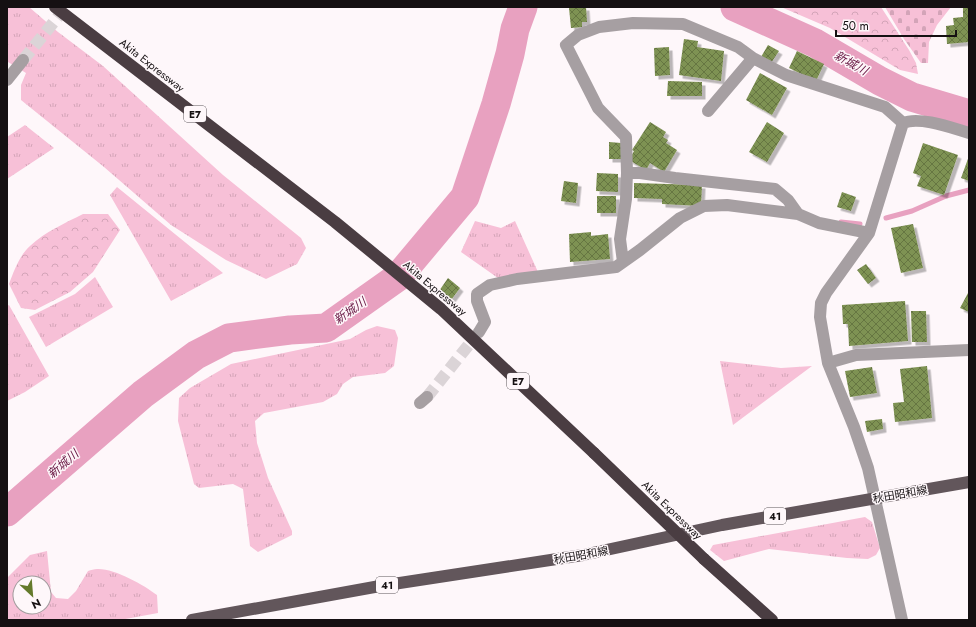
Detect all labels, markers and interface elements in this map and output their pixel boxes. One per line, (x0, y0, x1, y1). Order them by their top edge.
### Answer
scale bar (836, 12, 956, 38)
text: 50 m (842, 17, 869, 35)
street label: Akita Expressway (116, 34, 188, 96)
water label: 新城川 (831, 46, 873, 81)
road number: E7 (184, 106, 206, 122)
street label: Akita Expressway (400, 257, 470, 320)
water label: 新城川 (330, 292, 372, 329)
road number: E7 (507, 373, 529, 389)
water label: 新城川 (44, 444, 84, 483)
street label: Akita Expressway (638, 477, 706, 543)
street label: 秋田昭和線 (872, 481, 928, 507)
road number: 41 (764, 508, 786, 524)
street label: 秋田昭和線 (553, 542, 609, 568)
north arrow (12, 575, 52, 615)
road number: 41 (376, 577, 398, 593)
text: N (29, 595, 44, 613)

